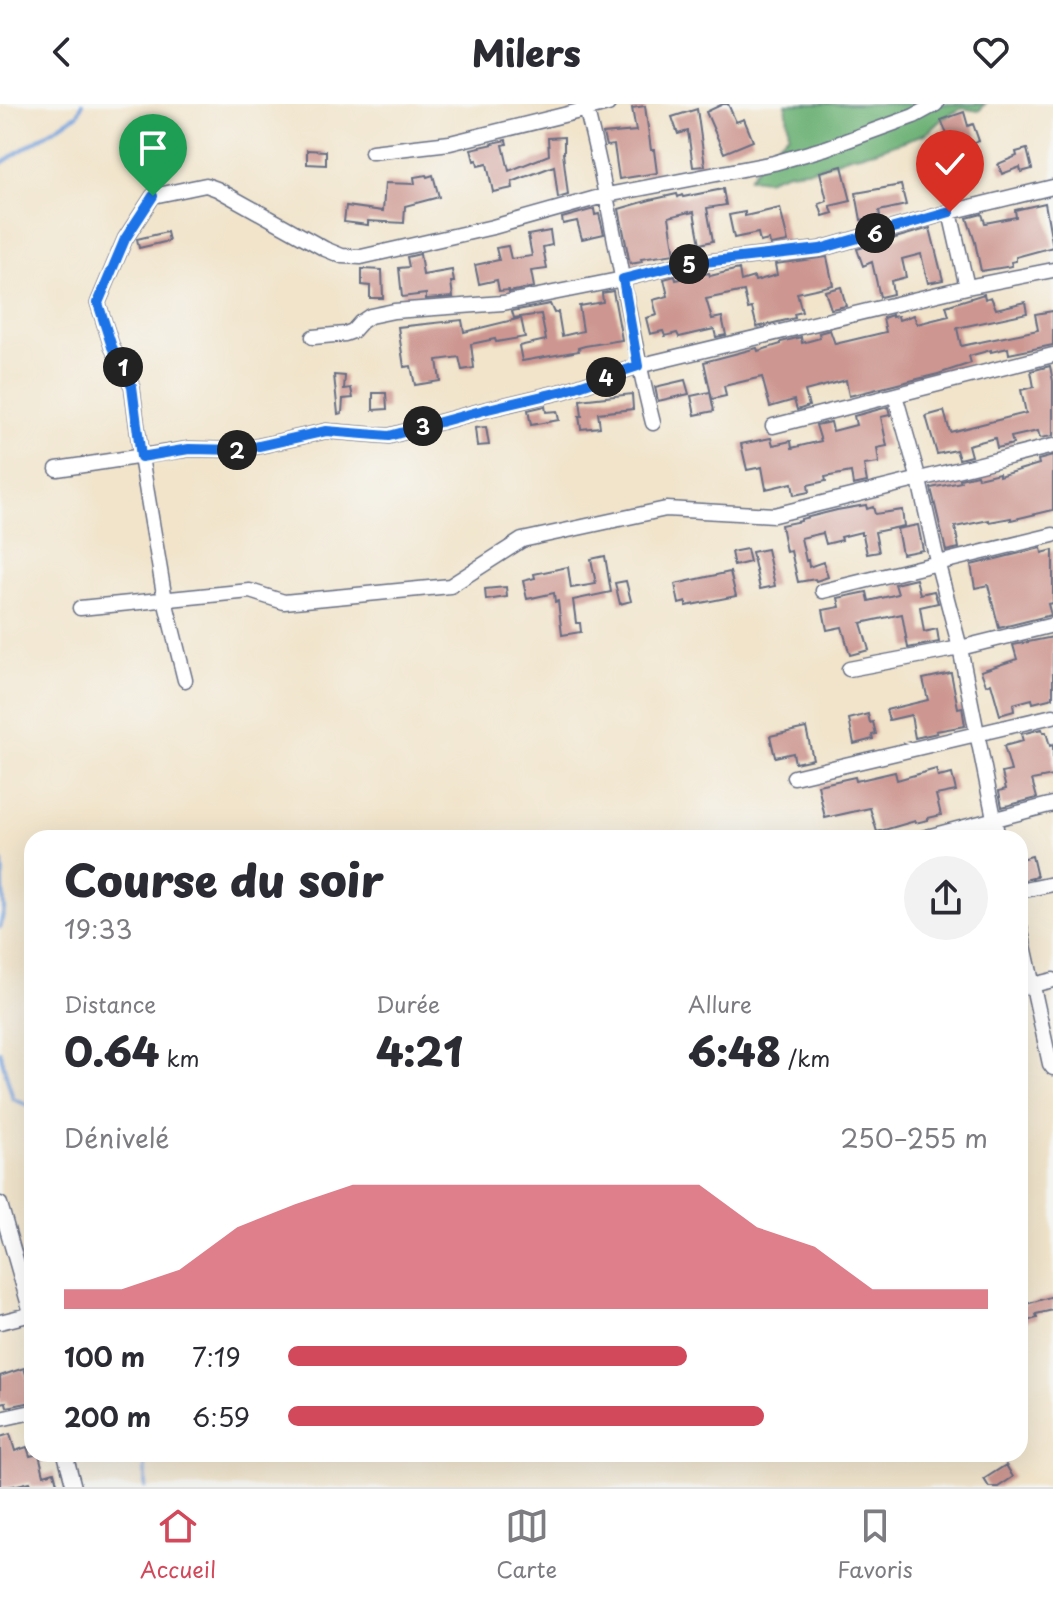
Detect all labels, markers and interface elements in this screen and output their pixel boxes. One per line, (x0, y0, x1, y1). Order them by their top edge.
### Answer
text: Milers (472, 25, 581, 79)
icon: back (40, 30, 84, 74)
icon: heart (969, 30, 1013, 74)
pin (119, 114, 187, 196)
icon: arrive (131, 126, 175, 170)
pin (916, 130, 984, 212)
icon: check (928, 142, 972, 186)
pin: 6 (855, 213, 895, 253)
text: 6 (867, 216, 883, 249)
pin: 5 (669, 244, 709, 284)
text: 5 (682, 247, 696, 280)
pin: 1 (103, 347, 143, 387)
text: 1 (118, 350, 128, 383)
pin: 4 (586, 357, 626, 397)
text: 4 (599, 360, 613, 393)
pin: 3 (403, 406, 443, 446)
text: 3 (416, 409, 430, 442)
pin: 2 (217, 430, 257, 470)
text: 2 (229, 433, 245, 466)
text: Course du soir (64, 846, 384, 912)
button: share (904, 856, 988, 940)
text: 19:33 (64, 909, 132, 948)
text: Distance (64, 987, 156, 1020)
text: Durée (376, 987, 440, 1020)
text: Allure (688, 987, 752, 1020)
text: 0.64 (64, 1020, 159, 1081)
text: 4:21 (376, 1020, 463, 1081)
text: 6:48 (688, 1020, 781, 1081)
text: km (159, 1041, 200, 1074)
text: /km (781, 1041, 830, 1074)
text: Dénivelé (64, 1118, 169, 1157)
text: 250–255 m (840, 1118, 988, 1157)
text: 100 m (64, 1337, 145, 1376)
text: 7:19 (192, 1337, 241, 1376)
text: 200 m (64, 1397, 151, 1436)
text: 6:59 (192, 1397, 250, 1436)
tab: Accueil (140, 1504, 216, 1585)
tab: Carte (496, 1504, 557, 1585)
tab: Favoris (837, 1504, 913, 1585)

